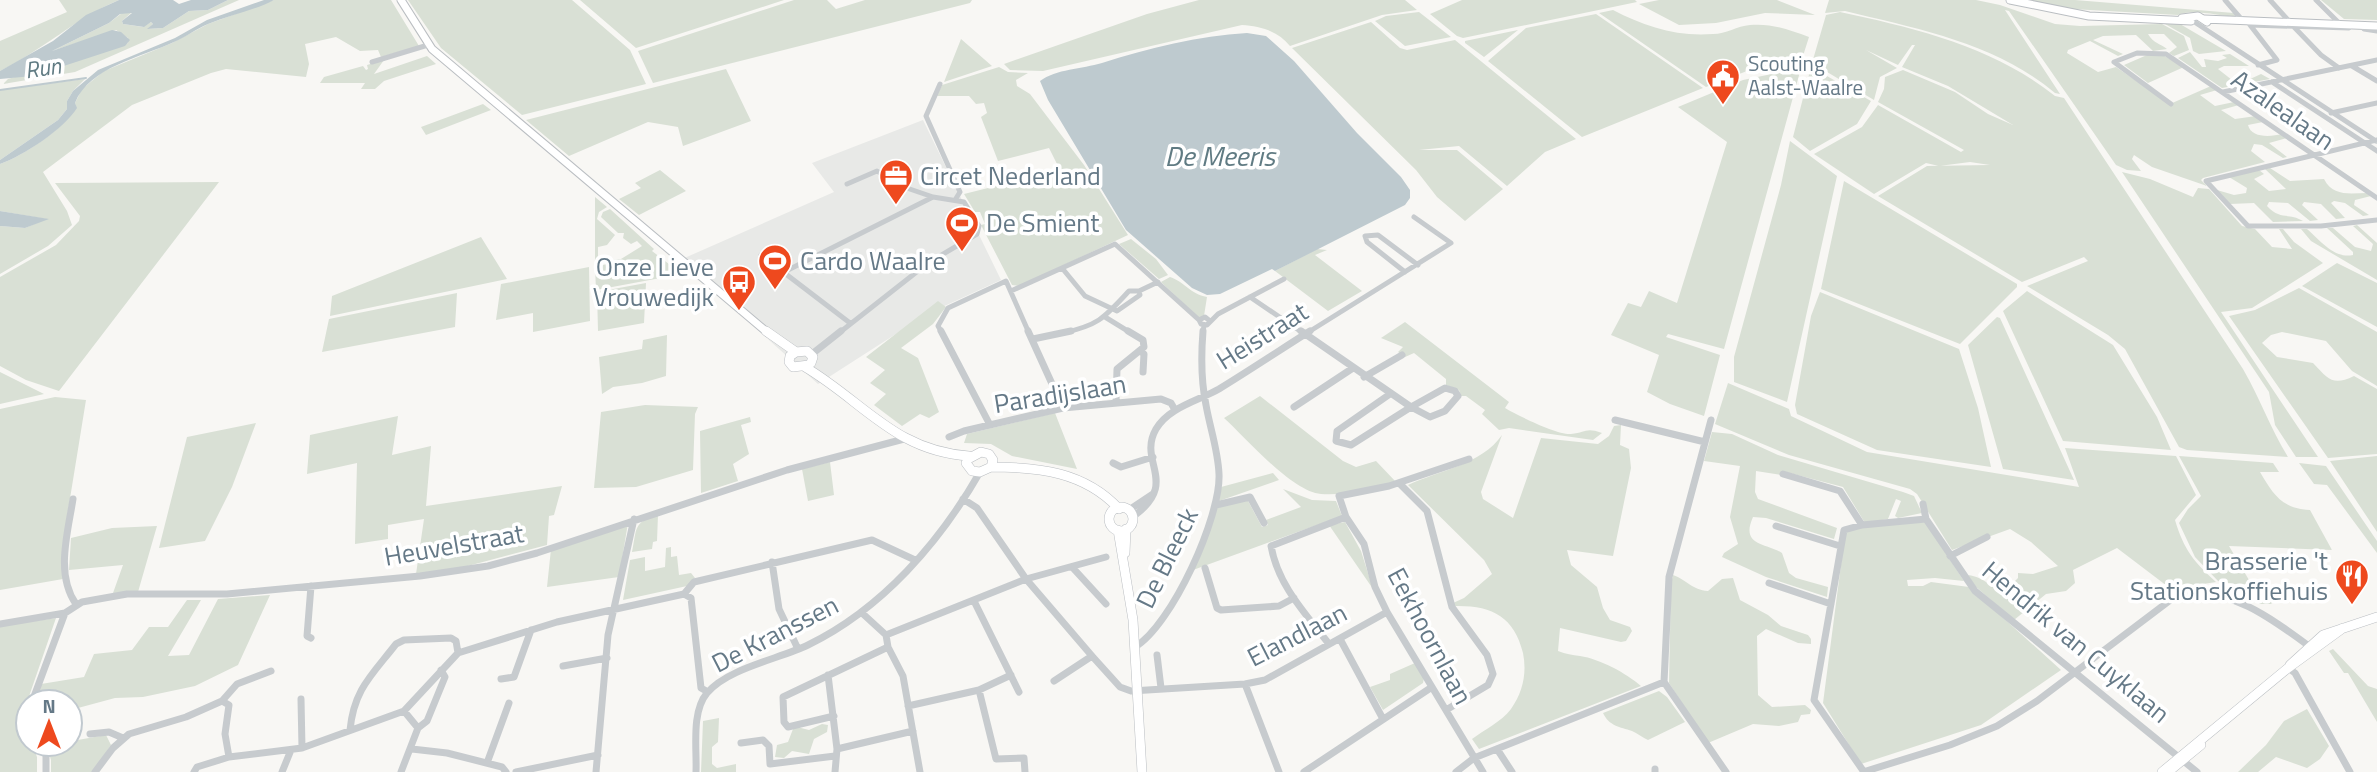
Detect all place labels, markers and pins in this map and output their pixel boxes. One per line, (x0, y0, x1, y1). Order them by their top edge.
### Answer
place label: Scouting Aalst-Waalre (1748, 47, 1863, 103)
public building icon: Scouting Aalst-Waalre (1704, 57, 1742, 106)
place label: Circet Nederland (920, 156, 1101, 195)
office icon: Circet Nederland (877, 157, 915, 206)
place label: De Smient (986, 203, 1099, 242)
sports icon: De Smient (943, 204, 981, 253)
place label: Cardo Waalre (800, 241, 946, 280)
sports icon: Cardo Waalre (756, 242, 794, 291)
place label: Onze Lieve Vrouwedijk (593, 247, 714, 316)
bus stop icon: Onze Lieve Vrouwedijk (720, 263, 758, 312)
place label: Brasserie 't Stationskoffiehuis (2130, 541, 2328, 610)
restaurant icon: Brasserie 't Stationskoffiehuis (2333, 557, 2371, 606)

